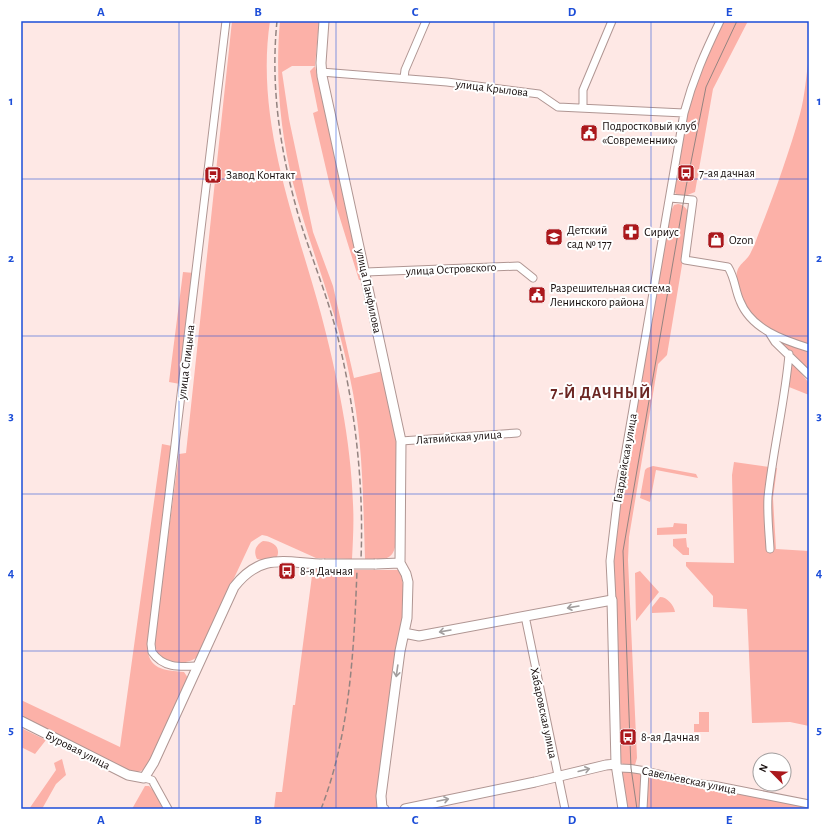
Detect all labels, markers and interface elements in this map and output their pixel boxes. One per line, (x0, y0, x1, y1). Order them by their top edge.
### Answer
text: A (97, 6, 105, 19)
text: B (254, 6, 262, 19)
text: C (412, 6, 419, 19)
text: D (568, 6, 577, 19)
text: E (726, 6, 733, 19)
street label: улица Крылова (454, 77, 530, 99)
text: 1 (9, 95, 13, 108)
text: 1 (817, 95, 821, 108)
place label: Подростковый клуб «Современник» (602, 120, 697, 146)
public building icon: Подростковый клуб «Современник» (579, 123, 599, 143)
bus stop icon: 7-ая дачная (676, 163, 696, 183)
bus stop icon: Завод Контакт (203, 165, 223, 185)
place label: 7-ая дачная (699, 167, 755, 179)
place label: Завод Контакт (226, 169, 296, 181)
pharmacy icon: Сириус (621, 222, 641, 242)
place label: Детский сад № 177 (567, 224, 612, 250)
place label: Сириус (644, 226, 679, 239)
school or university icon: Детский сад № 177 (544, 227, 564, 247)
shop icon: Ozon (706, 230, 726, 250)
place label: Ozon (729, 234, 753, 246)
street label: улица Панфилова (353, 247, 384, 335)
text: 2 (8, 252, 14, 265)
text: 2 (816, 252, 822, 265)
street label: улица Островского (404, 261, 497, 278)
place label: Разрешительная система Ленинского района (550, 282, 671, 308)
public building icon: Разрешительная система Ленинского района (527, 285, 547, 305)
street label: улица Спицына (175, 324, 198, 401)
district label: 7-Й ДАЧНЫЙ (551, 384, 651, 401)
text: 3 (8, 410, 14, 423)
text: 3 (816, 410, 822, 423)
street label: Гвардейская улица (611, 412, 640, 504)
street label: Латвийская улица (416, 428, 503, 447)
bus stop icon: 8-я Дачная (277, 561, 297, 581)
place label: 8-я Дачная (300, 565, 353, 577)
text: 4 (8, 567, 15, 580)
text: 4 (816, 567, 823, 580)
one-way arrow (567, 604, 580, 612)
one-way arrow (439, 628, 452, 636)
one-way arrow (393, 664, 401, 677)
street label: Хабаровская улица (528, 666, 560, 760)
text: 5 (8, 724, 14, 737)
text: 5 (816, 724, 822, 737)
bus stop icon: 8-ая Дачная (618, 727, 638, 747)
street label: Буровая улица (43, 729, 113, 773)
place label: 8-ая Дачная (641, 731, 699, 743)
north arrow (752, 752, 792, 792)
text: N (757, 762, 770, 774)
street label: Савельевская улица (640, 764, 738, 797)
one-way arrow (577, 766, 590, 773)
one-way arrow (436, 796, 449, 804)
text: A (97, 814, 105, 827)
text: B (254, 814, 262, 827)
text: C (412, 814, 419, 827)
text: D (568, 814, 577, 827)
text: E (726, 814, 733, 827)

